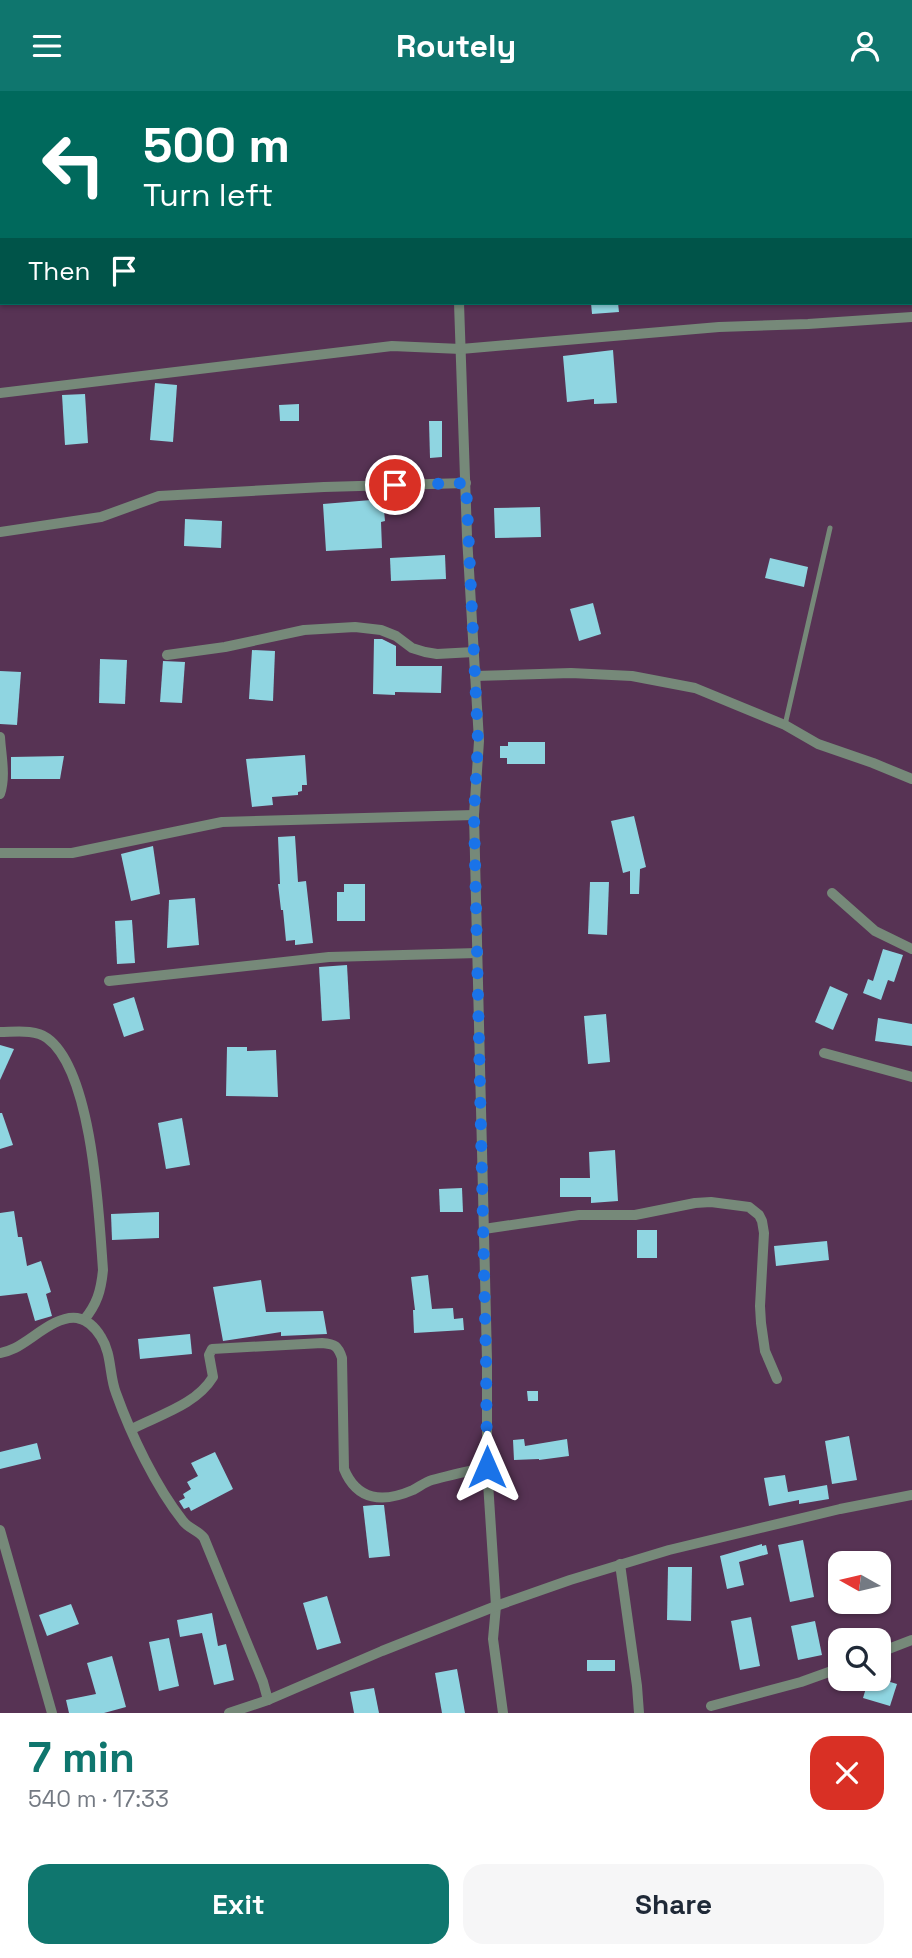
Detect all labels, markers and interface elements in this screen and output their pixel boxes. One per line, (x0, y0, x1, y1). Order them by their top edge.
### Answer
text: Routely (396, 26, 516, 66)
icon: menu (28, 27, 66, 65)
icon: person (846, 27, 884, 65)
text: 500 m (143, 114, 290, 176)
icon: left (28, 119, 119, 210)
text: Turn left (143, 175, 273, 215)
icon: arrive (105, 252, 143, 290)
text: Then (28, 254, 91, 288)
pin (365, 455, 425, 515)
icon: arrive (376, 466, 414, 504)
position arrow (450, 1430, 524, 1504)
north arrow (828, 1551, 891, 1613)
map controls (828, 1551, 891, 1691)
button: search (828, 1628, 891, 1691)
text: 7 min (28, 1731, 135, 1784)
button: close (810, 1736, 884, 1810)
text: 540 m · 17:33 (28, 1784, 169, 1814)
button: Exit (28, 1864, 449, 1944)
button: Share (463, 1864, 884, 1944)

